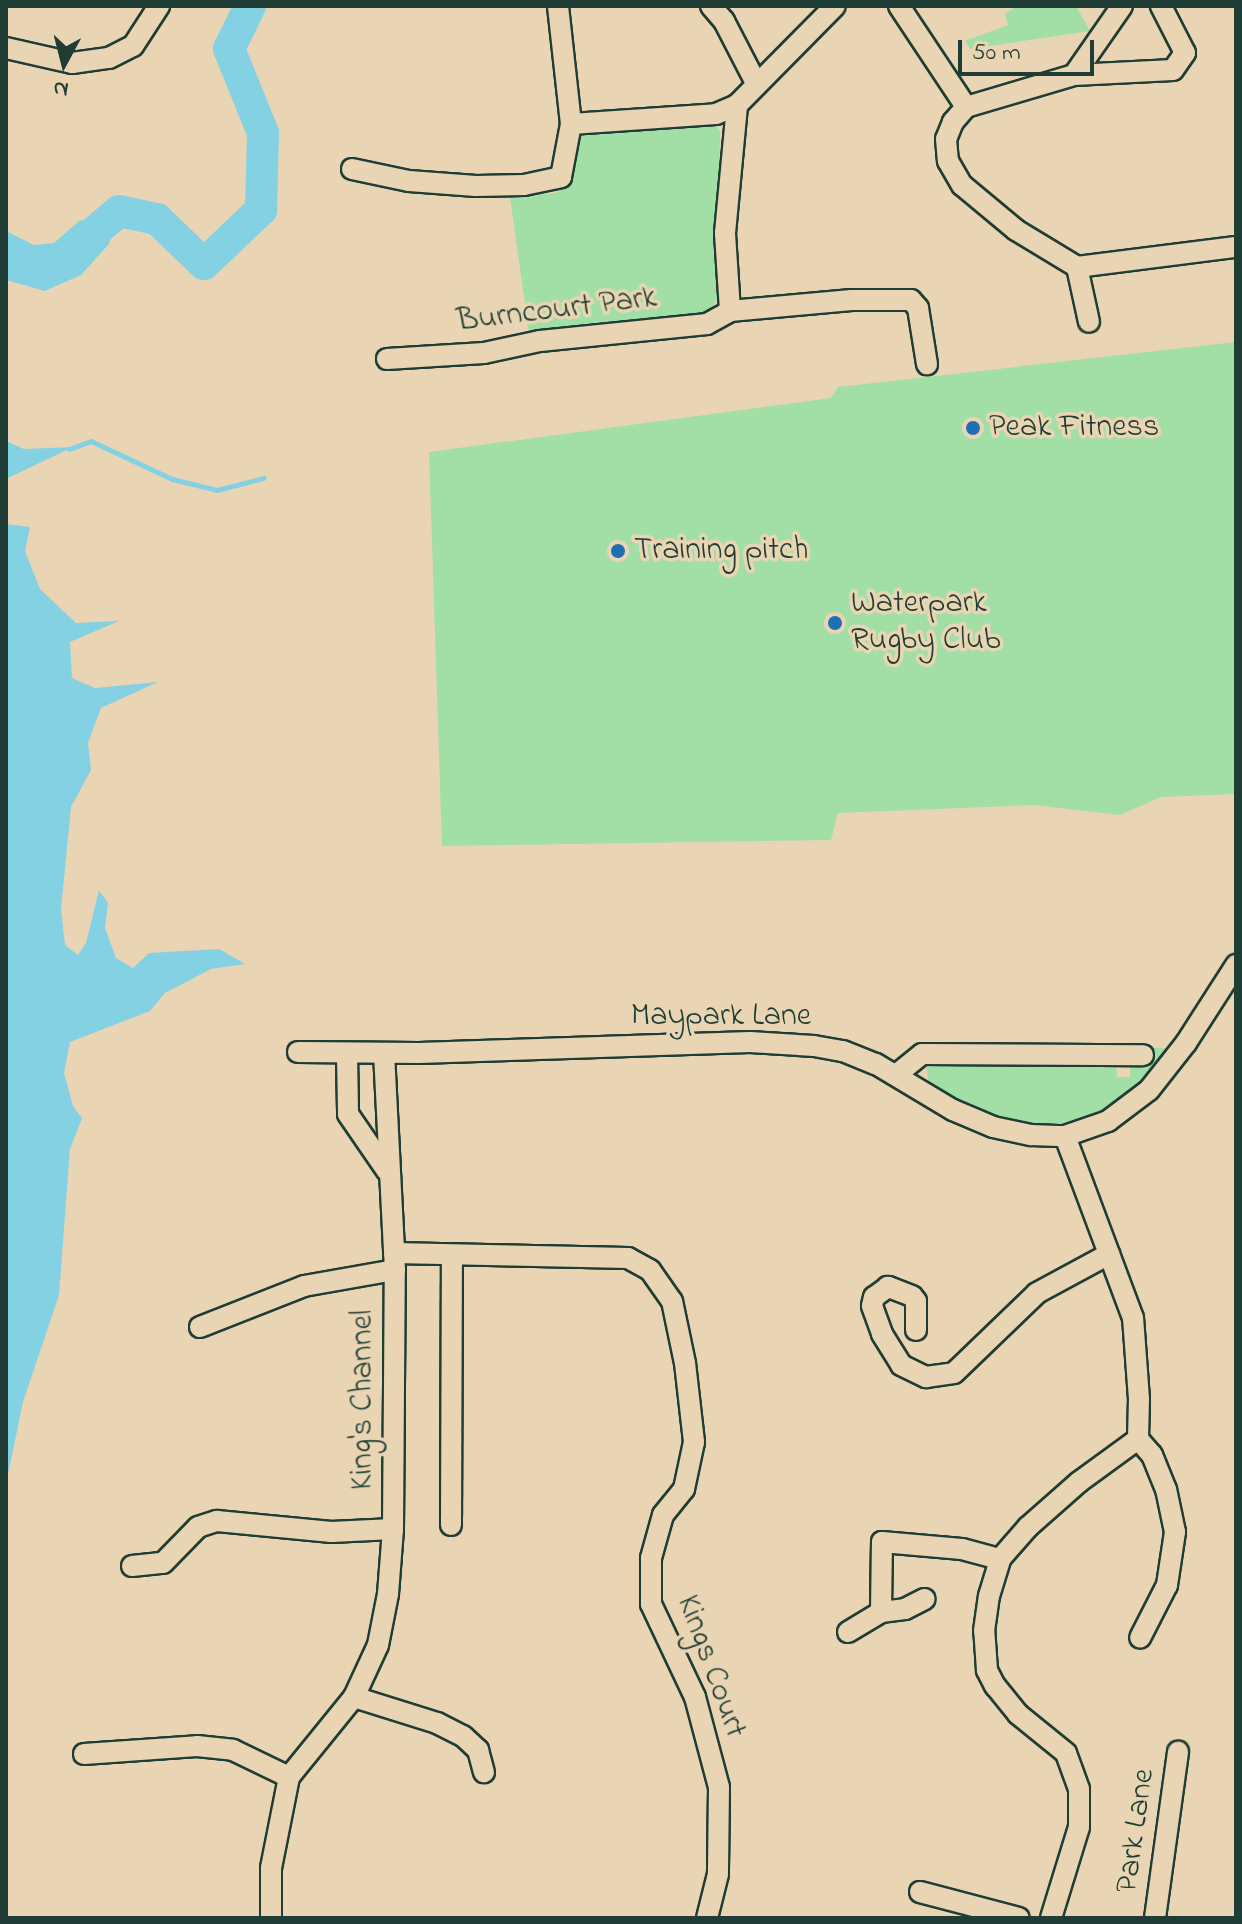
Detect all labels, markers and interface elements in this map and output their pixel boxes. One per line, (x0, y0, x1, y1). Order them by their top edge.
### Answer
north arrow (24, 24, 104, 104)
scale bar (962, 24, 1098, 74)
text: 50 m (972, 36, 1021, 71)
text: N (52, 71, 70, 105)
street label: Burncourt Park (455, 280, 659, 342)
place label: Peak Fitness (989, 409, 1159, 447)
marker: Peak Fitness (964, 419, 982, 437)
place label: Training pitch (634, 532, 808, 570)
marker: Training pitch (609, 542, 627, 560)
place label: Waterpark Rugby Club (851, 586, 1001, 661)
marker: Waterpark Rugby Club (826, 614, 844, 632)
street label: Maypark Lane (631, 998, 811, 1036)
street label: King's Channel (345, 1310, 383, 1490)
street label: Kings Court (667, 1591, 753, 1743)
street label: Park Lane (1109, 1766, 1165, 1896)

